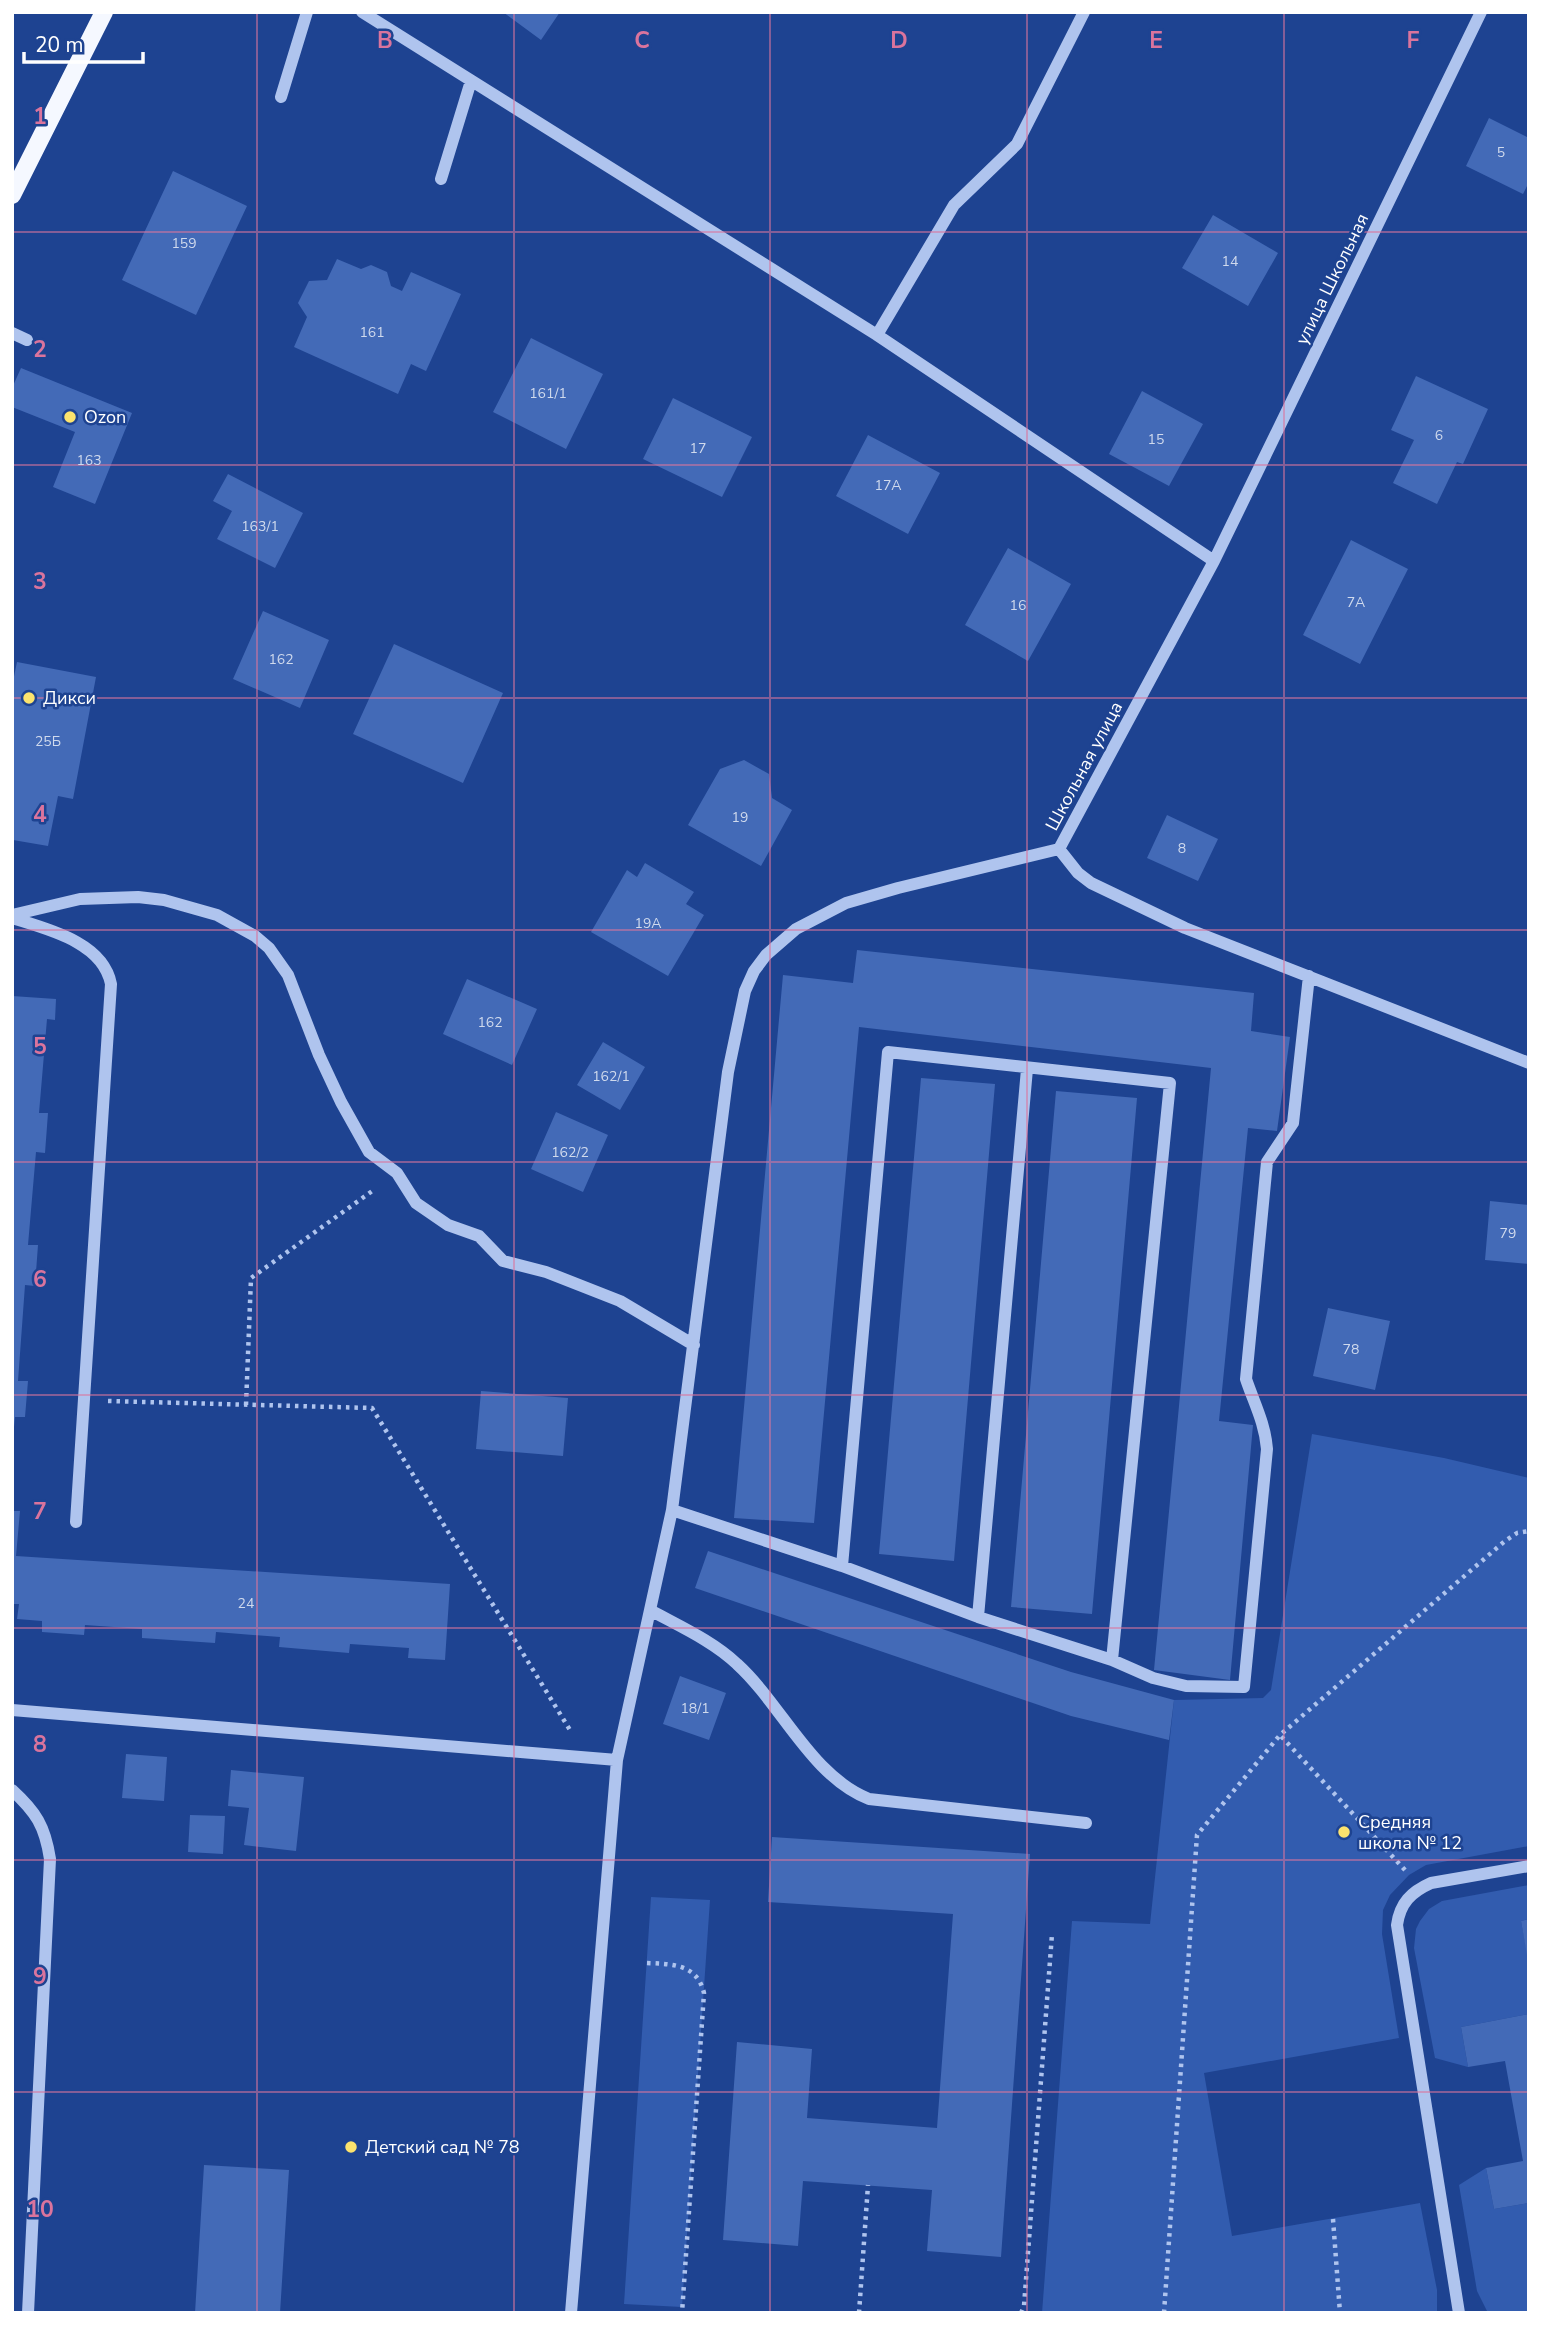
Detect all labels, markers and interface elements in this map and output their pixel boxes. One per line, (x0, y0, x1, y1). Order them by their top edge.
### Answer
scale bar (24, 21, 144, 65)
text: B (377, 25, 393, 56)
text: C (634, 25, 650, 56)
text: D (890, 25, 908, 56)
text: E (1149, 25, 1163, 56)
text: F (1407, 25, 1420, 56)
text: 20 m (35, 31, 84, 59)
text: 1 (33, 101, 47, 132)
house number: 5 (1497, 143, 1505, 162)
street label: улица Школьная (1290, 209, 1374, 349)
house number: 159 (171, 234, 197, 253)
house number: 14 (1222, 252, 1238, 271)
house number: 161 (359, 323, 385, 342)
text: 2 (33, 334, 47, 365)
house number: 161/1 (529, 384, 567, 403)
place label: Ozon (84, 405, 126, 429)
marker: Ozon (62, 409, 78, 425)
house number: 6 (1435, 426, 1443, 445)
house number: 15 (1148, 430, 1164, 449)
house number: 17 (690, 439, 706, 458)
house number: 163 (76, 451, 102, 470)
house number: 17А (874, 476, 902, 495)
house number: 163/1 (241, 517, 279, 536)
text: 3 (33, 566, 47, 597)
house number: 7А (1347, 593, 1365, 612)
house number: 16 (1010, 596, 1026, 615)
house number: 162 (268, 650, 294, 669)
place label: Дикси (43, 686, 96, 710)
marker: Дикси (21, 690, 37, 706)
street label: Школьная улица (1040, 697, 1128, 835)
house number: 25Б (35, 732, 61, 751)
text: 4 (33, 799, 47, 830)
house number: 19 (732, 808, 748, 827)
house number: 8 (1178, 839, 1186, 858)
house number: 19А (634, 914, 662, 933)
house number: 162 (477, 1013, 503, 1032)
text: 5 (33, 1031, 47, 1062)
house number: 162/1 (592, 1067, 630, 1086)
house number: 162/2 (551, 1143, 589, 1162)
house number: 79 (1500, 1224, 1516, 1243)
text: 6 (33, 1264, 47, 1295)
house number: 78 (1343, 1340, 1359, 1359)
text: 7 (33, 1496, 47, 1527)
house number: 24 (238, 1594, 254, 1613)
house number: 18/1 (680, 1699, 710, 1718)
text: 8 (33, 1729, 47, 1760)
place label: Средняя школа № 12 (1358, 1810, 1462, 1855)
marker: Средняя школа № 12 (1336, 1824, 1352, 1840)
text: 9 (33, 1961, 47, 1992)
place label: Детский сад № 78 (365, 2135, 520, 2159)
marker: Детский сад № 78 (343, 2139, 359, 2155)
text: 10 (26, 2194, 54, 2225)

